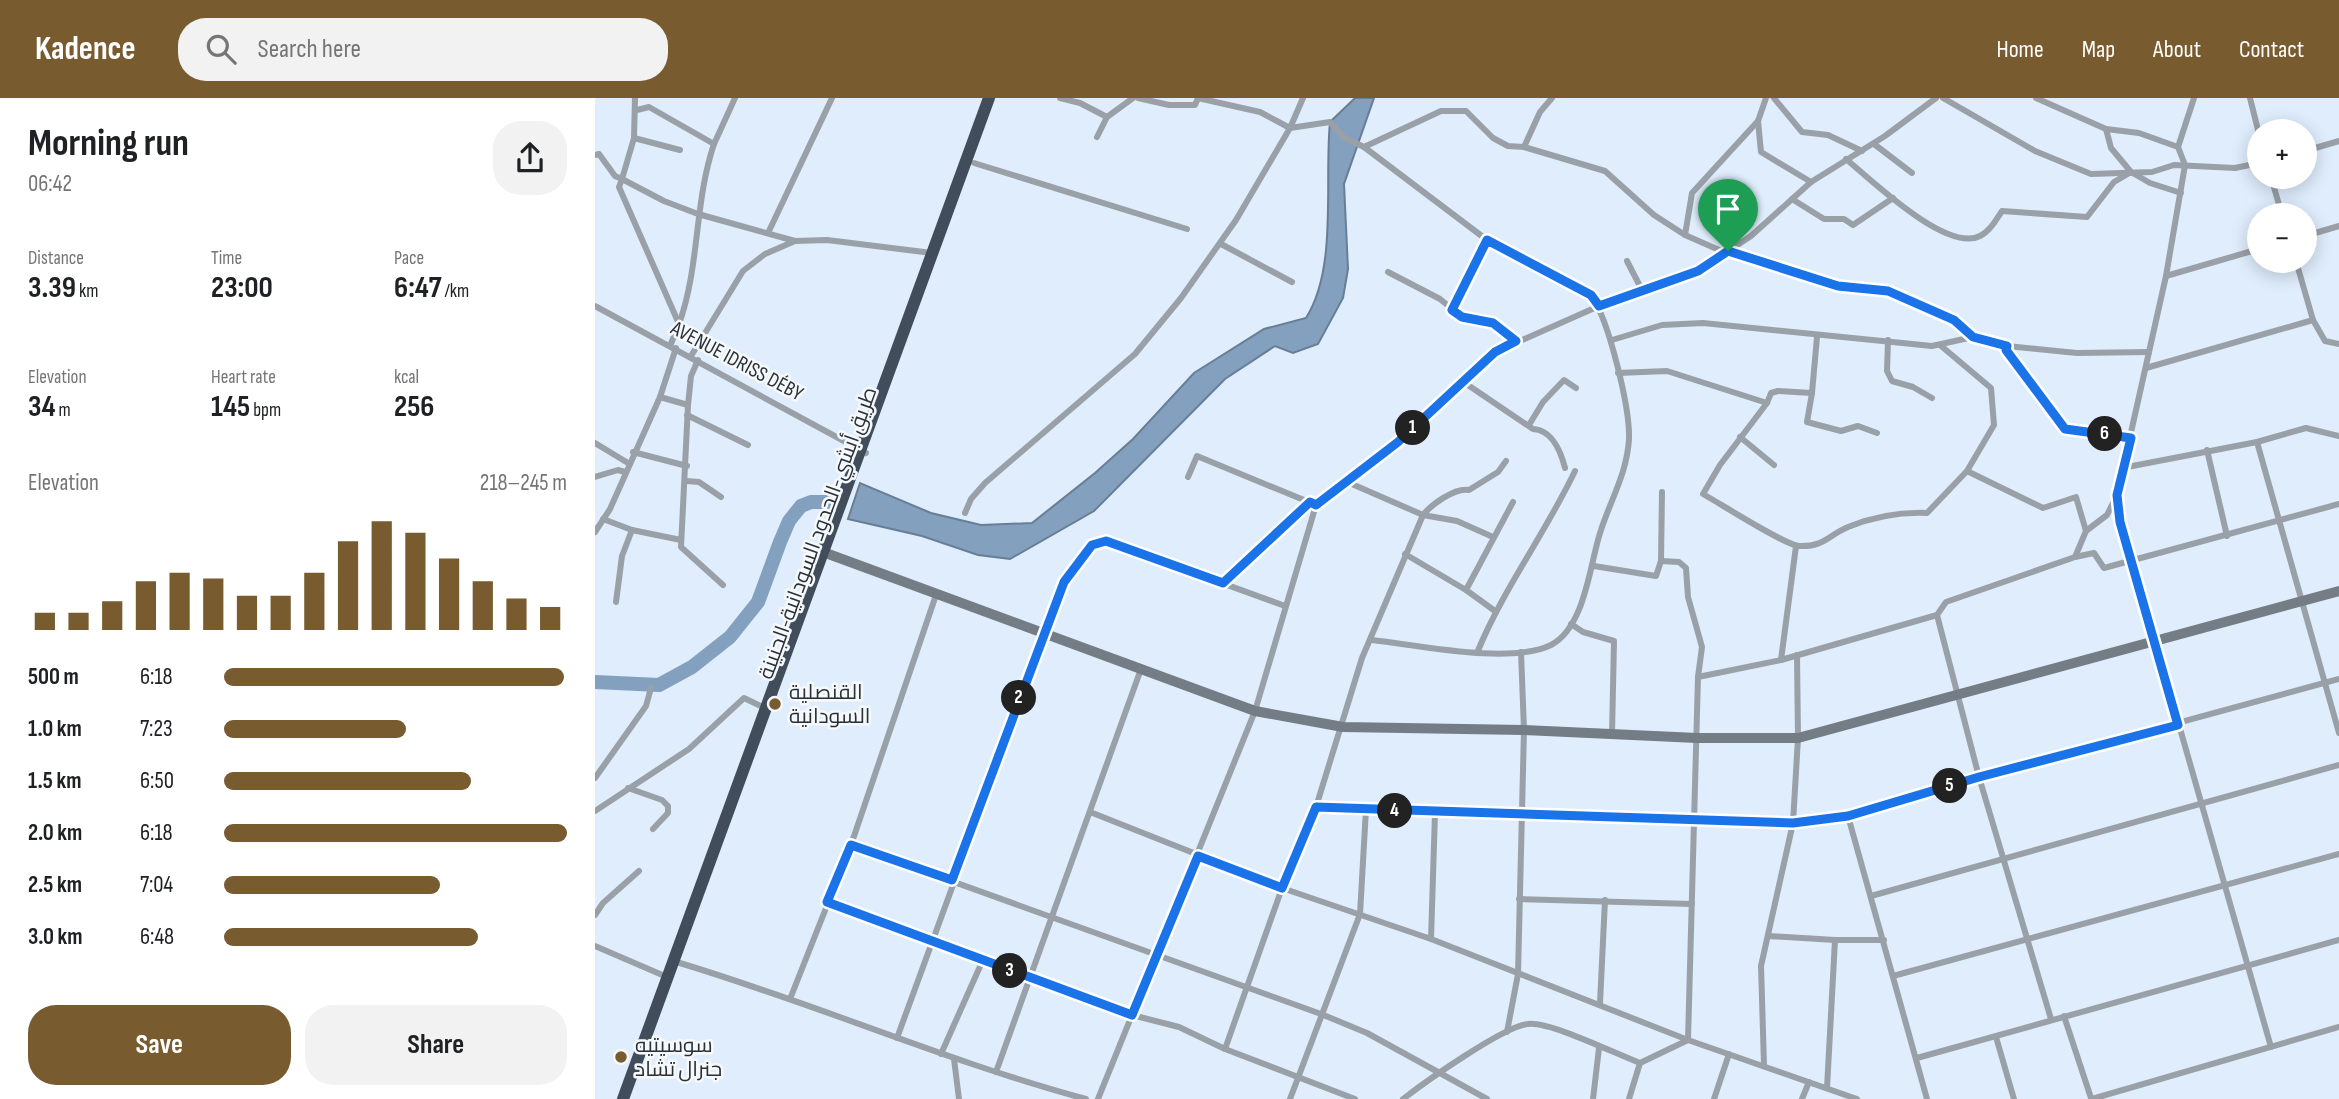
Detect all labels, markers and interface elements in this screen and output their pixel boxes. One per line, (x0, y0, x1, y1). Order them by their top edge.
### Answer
search box (178, 18, 668, 81)
text: Kadence (35, 29, 136, 69)
icon: search (202, 30, 240, 68)
text: Search here (258, 34, 361, 65)
text: Home (1996, 35, 2044, 64)
text: Map (2082, 35, 2115, 64)
text: About (2153, 35, 2201, 64)
text: Contact (2239, 35, 2304, 64)
map controls (2247, 119, 2317, 273)
button: + (2247, 119, 2317, 189)
text: Morning run (28, 121, 189, 166)
button: share (493, 121, 567, 195)
text: 06:42 (28, 170, 72, 198)
pin (1698, 179, 1758, 251)
icon: arrive (1709, 190, 1747, 228)
button: − (2247, 203, 2317, 273)
text: Distance (28, 247, 84, 270)
text: Time (211, 247, 242, 270)
text: Pace (394, 247, 424, 270)
text: 3.39 (28, 270, 76, 306)
text: 23:00 (211, 270, 273, 306)
text: 6:47 (394, 270, 441, 306)
text: km (76, 280, 98, 303)
text: /km (441, 280, 469, 303)
street label: AVENUE IDRISS DÉBY (666, 315, 808, 406)
text: Elevation (28, 366, 87, 389)
text: Heart rate (211, 366, 276, 389)
text: kcal (394, 366, 419, 389)
street label: طريق أبشي-الحدود السودانية-الجنينة (752, 383, 884, 683)
text: 34 (28, 389, 55, 425)
text: 145 (211, 389, 250, 425)
text: 256 (394, 389, 434, 425)
text: m (55, 399, 71, 422)
text: bpm (250, 399, 281, 422)
pin: 1 (1395, 410, 1431, 446)
text: 1 (1409, 416, 1416, 439)
pin: 6 (2087, 416, 2123, 452)
text: 6 (2100, 422, 2109, 445)
text: Elevation (28, 469, 99, 497)
text: 218–245 m (480, 469, 567, 497)
text: 500 m (28, 663, 79, 691)
text: 6:18 (140, 663, 173, 691)
place label: القنصلية السودانية (789, 680, 870, 729)
pin: 2 (1001, 680, 1037, 716)
text: 2 (1014, 686, 1023, 709)
marker: القنصلية السودانية (767, 696, 783, 712)
text: 1.0 km (28, 715, 82, 743)
text: 7:23 (140, 715, 173, 743)
text: 1.5 km (28, 767, 81, 795)
text: 6:50 (140, 767, 174, 795)
pin: 5 (1933, 768, 1967, 804)
text: 5 (1945, 774, 1954, 797)
pin: 4 (1377, 794, 1413, 828)
text: 4 (1390, 799, 1399, 822)
text: 2.0 km (28, 819, 82, 847)
text: 6:18 (140, 819, 173, 847)
text: 2.5 km (28, 871, 82, 899)
text: 7:04 (140, 871, 173, 899)
text: 3.0 km (28, 923, 83, 951)
text: 6:48 (140, 923, 174, 951)
pin: 3 (993, 954, 1027, 988)
text: 3 (1005, 959, 1014, 982)
button: Save (28, 1005, 291, 1085)
button: Share (305, 1005, 567, 1085)
place label: سوسيتيه جنرال تشاد (635, 1033, 722, 1082)
marker: سوسيتيه جنرال تشاد (613, 1049, 629, 1065)

